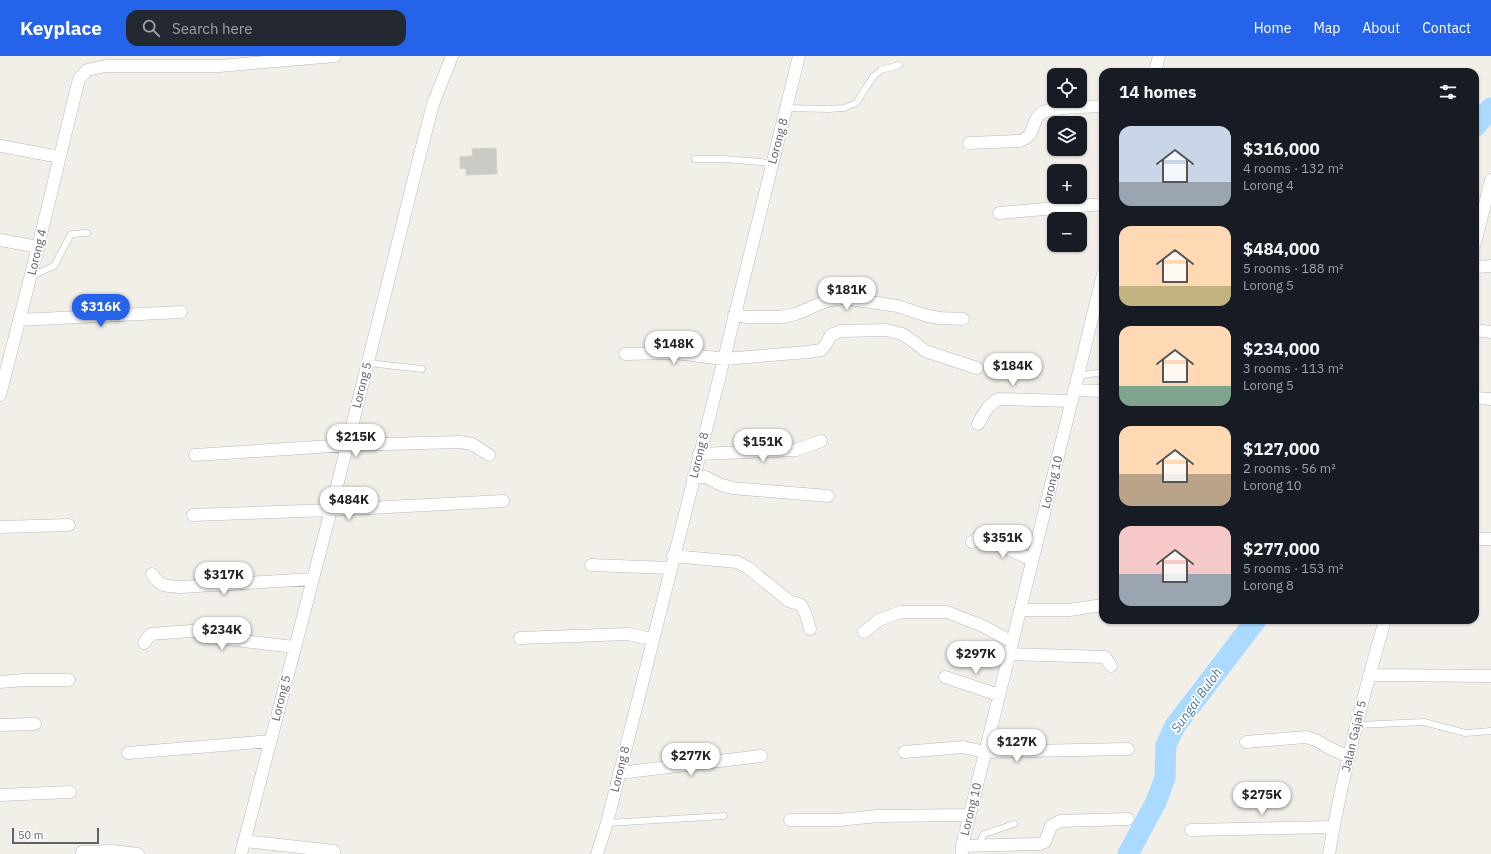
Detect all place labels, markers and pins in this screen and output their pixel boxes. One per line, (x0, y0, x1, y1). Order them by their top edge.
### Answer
pin: $181K (819, 277, 875, 311)
pin: $316K (73, 294, 129, 328)
pin: $148K (646, 331, 702, 365)
pin: $184K (985, 353, 1041, 387)
pin: $215K (328, 424, 384, 458)
pin: $151K (735, 429, 791, 463)
pin: $484K (321, 487, 377, 521)
pin: $351K (975, 525, 1031, 559)
pin: $317K (196, 562, 252, 596)
pin: $234K (194, 617, 250, 651)
pin: $297K (948, 641, 1004, 675)
pin: $127K (989, 729, 1045, 763)
pin: $277K (663, 743, 719, 777)
pin: $275K (1234, 782, 1290, 816)

